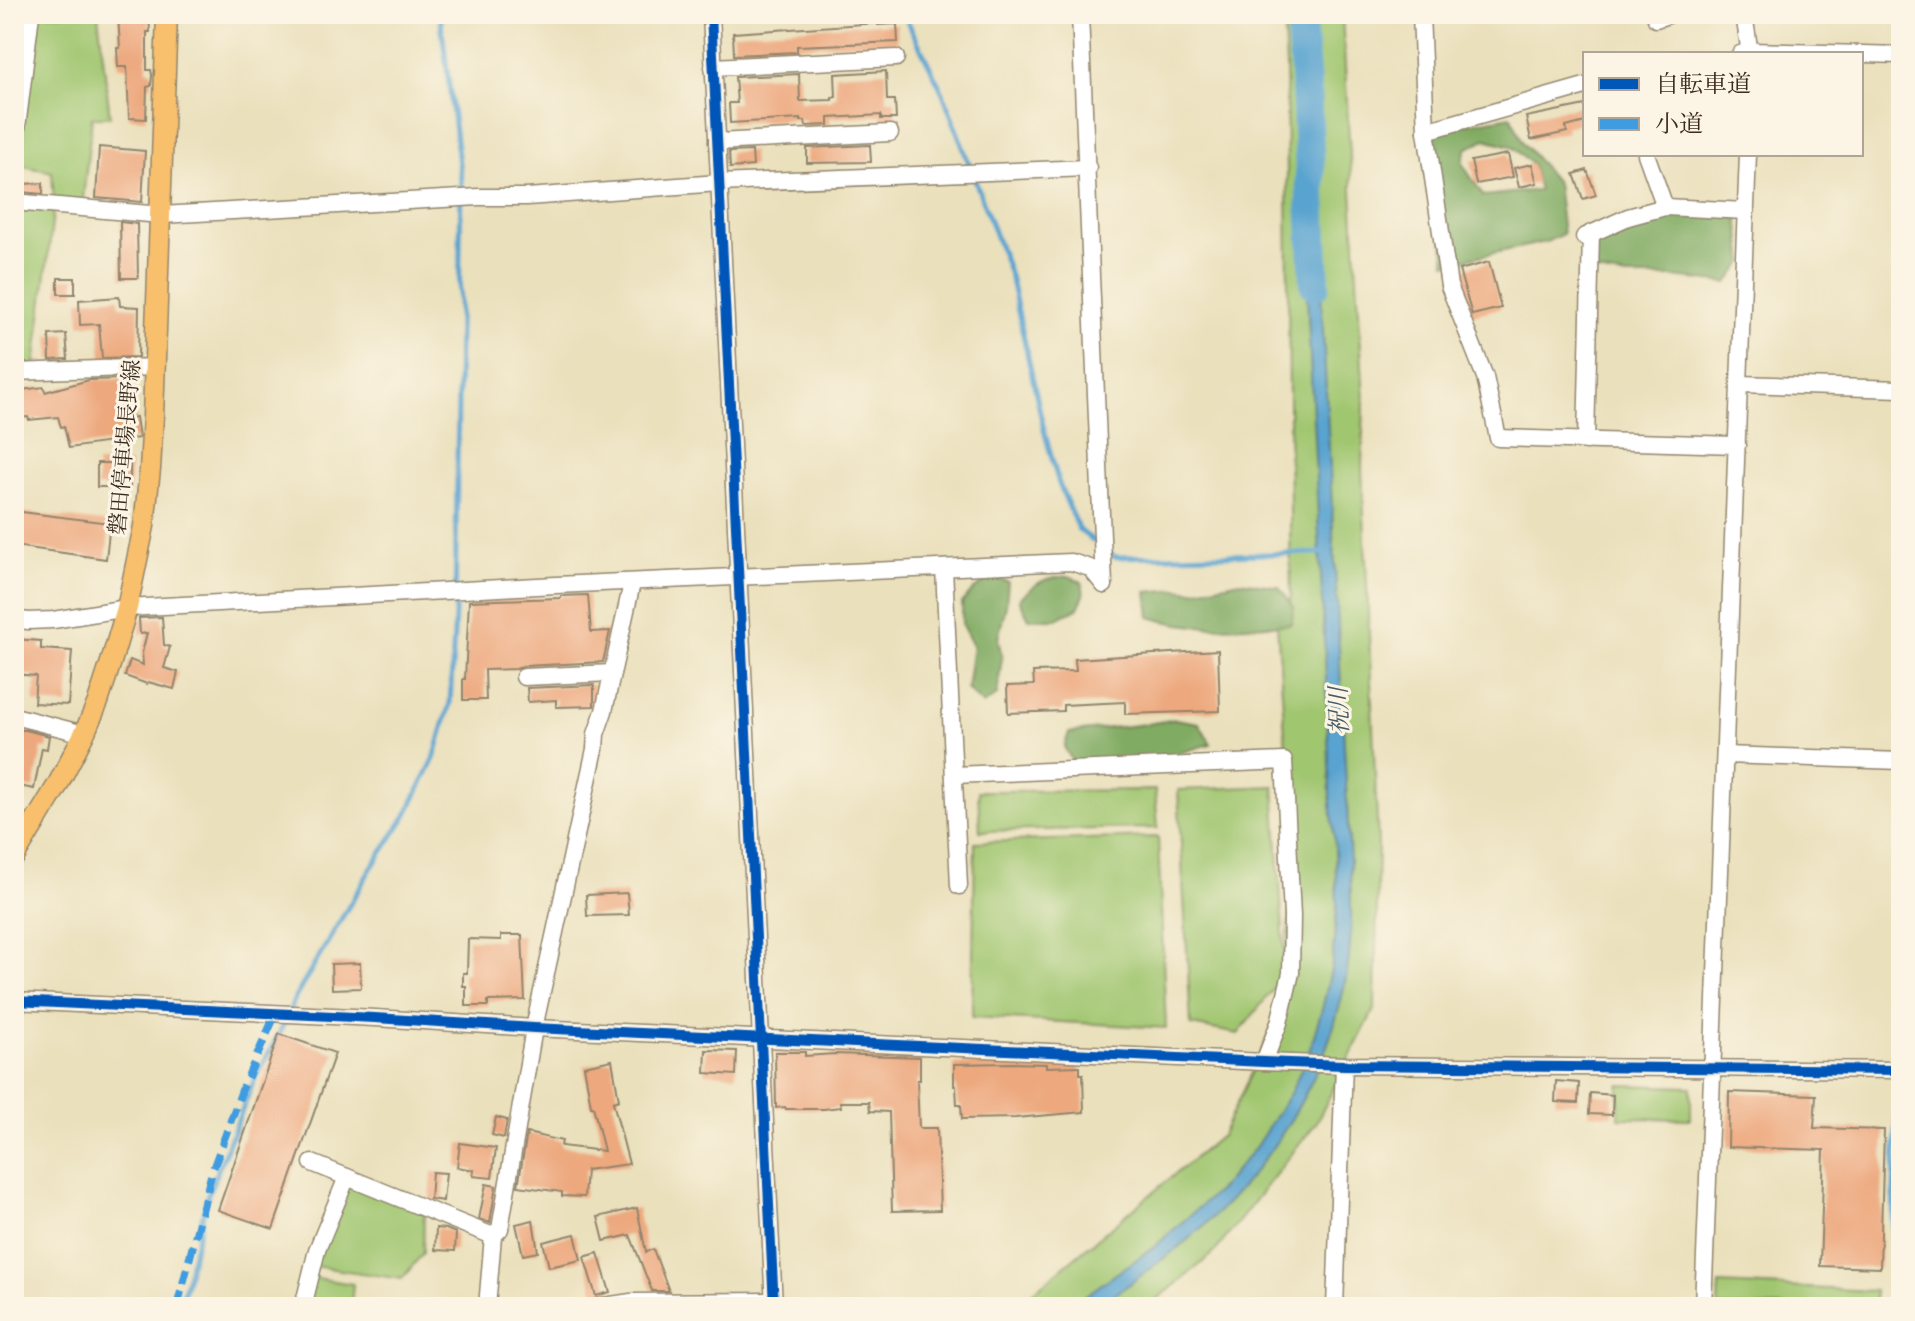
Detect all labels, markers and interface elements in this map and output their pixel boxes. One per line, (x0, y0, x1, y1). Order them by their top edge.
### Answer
legend (1583, 52, 1863, 156)
text: 自転車道 (1655, 68, 1751, 100)
text: 小道 (1655, 108, 1703, 140)
street label: 磐田停車場長野線 (102, 358, 148, 536)
water label: 祝川 (1322, 683, 1356, 736)

